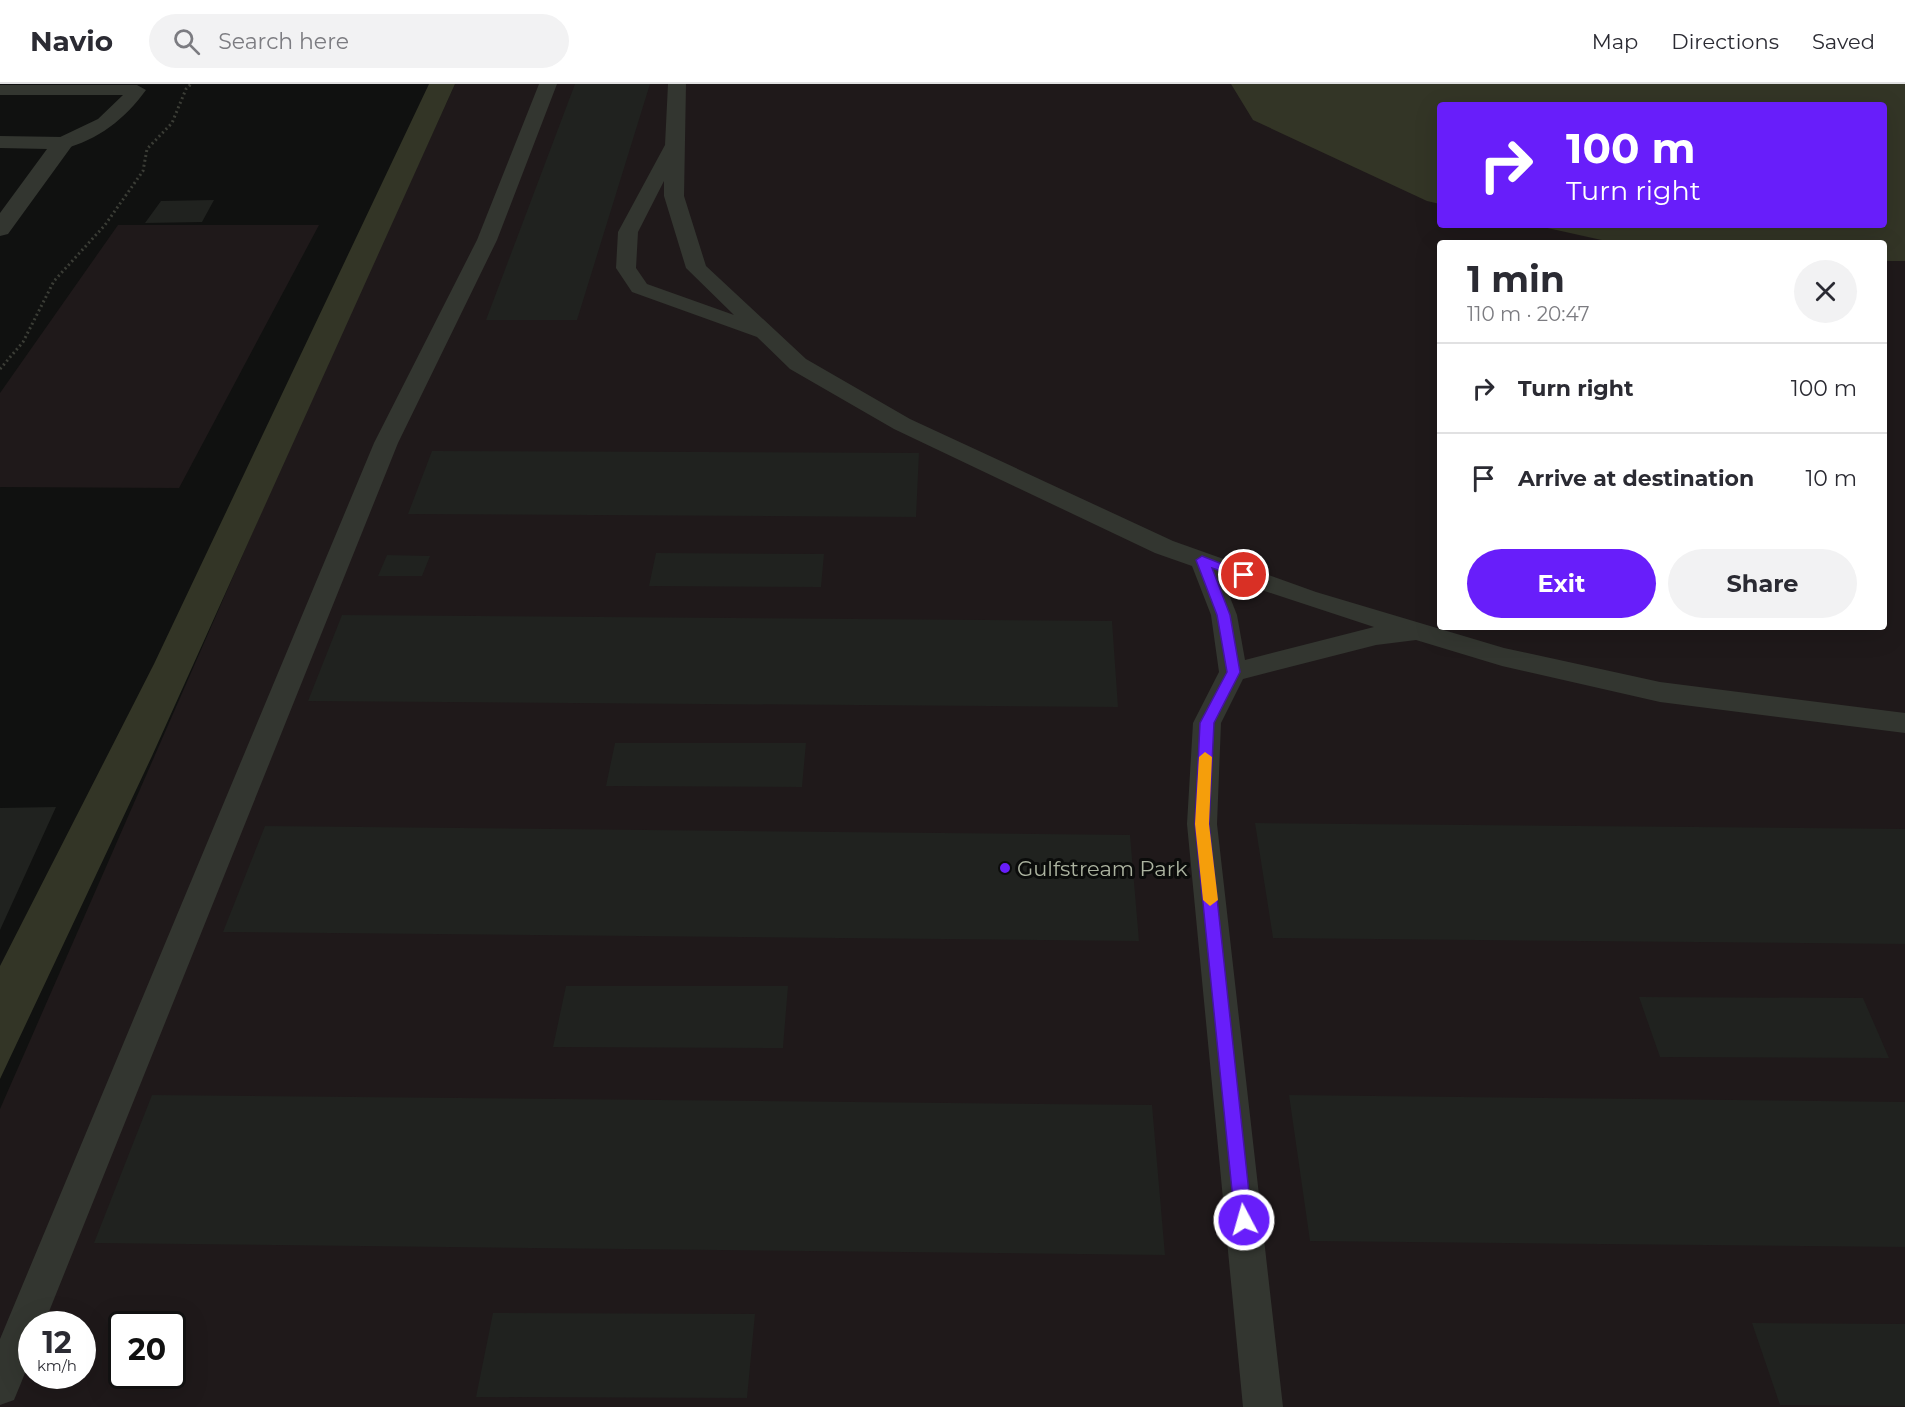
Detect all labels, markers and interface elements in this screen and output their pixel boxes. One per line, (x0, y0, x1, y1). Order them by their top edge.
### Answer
search box (149, 14, 569, 68)
text: Navio (30, 24, 113, 58)
icon: search (170, 25, 203, 58)
text: Search here (218, 28, 349, 55)
text: Map (1592, 29, 1638, 54)
text: Directions (1671, 29, 1779, 54)
text: Saved (1812, 29, 1875, 54)
text: 100 m (1566, 122, 1695, 174)
icon: right (1467, 126, 1545, 204)
text: Turn right (1566, 174, 1701, 207)
text: 1 min (1467, 257, 1565, 301)
button: close (1794, 260, 1857, 323)
text: 110 m · 20:47 (1467, 302, 1589, 326)
icon: right (1467, 372, 1500, 405)
text: Turn right (1518, 375, 1633, 402)
text: 100 m (1791, 375, 1857, 402)
icon: arrive (1467, 462, 1500, 495)
text: Arrive at destination (1518, 465, 1754, 492)
text: 10 m (1805, 465, 1857, 492)
pin (1218, 549, 1269, 600)
button: Exit (1467, 549, 1656, 618)
button: Share (1668, 549, 1857, 618)
icon: arrive (1227, 558, 1260, 591)
place label: Gulfstream Park (1017, 856, 1188, 881)
marker: Gulfstream Park (998, 861, 1012, 875)
position arrow (1212, 1188, 1276, 1252)
speed limit sign: 20 (108, 1311, 186, 1389)
text: 12 (42, 1324, 72, 1361)
text: km/h (37, 1356, 77, 1375)

